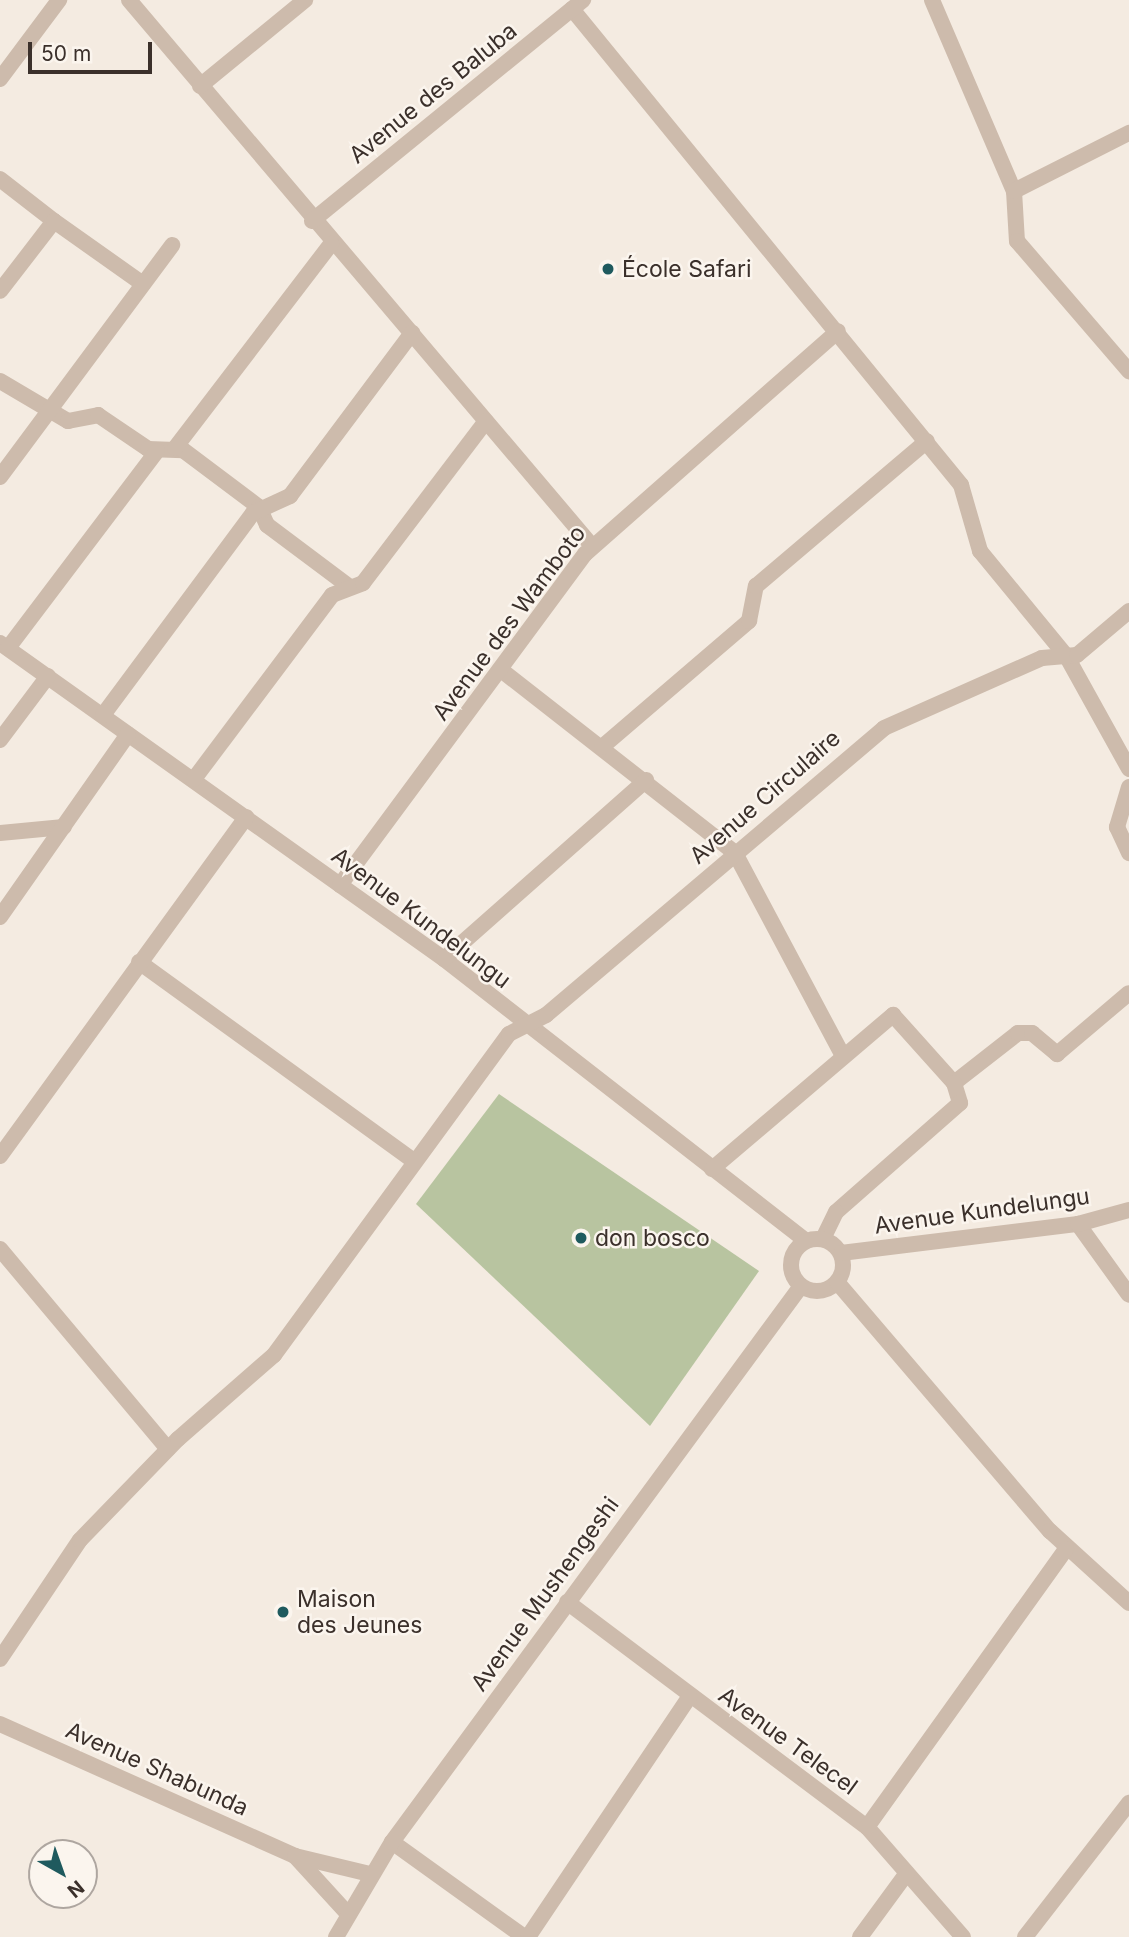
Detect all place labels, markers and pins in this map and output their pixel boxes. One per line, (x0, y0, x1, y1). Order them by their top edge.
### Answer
place label: École Safari (622, 255, 752, 283)
marker: École Safari (600, 261, 616, 277)
place label: don bosco (595, 1224, 710, 1252)
marker: don bosco (573, 1230, 589, 1246)
place label: Maison des Jeunes (297, 1585, 422, 1639)
marker: Maison des Jeunes (275, 1604, 291, 1620)

